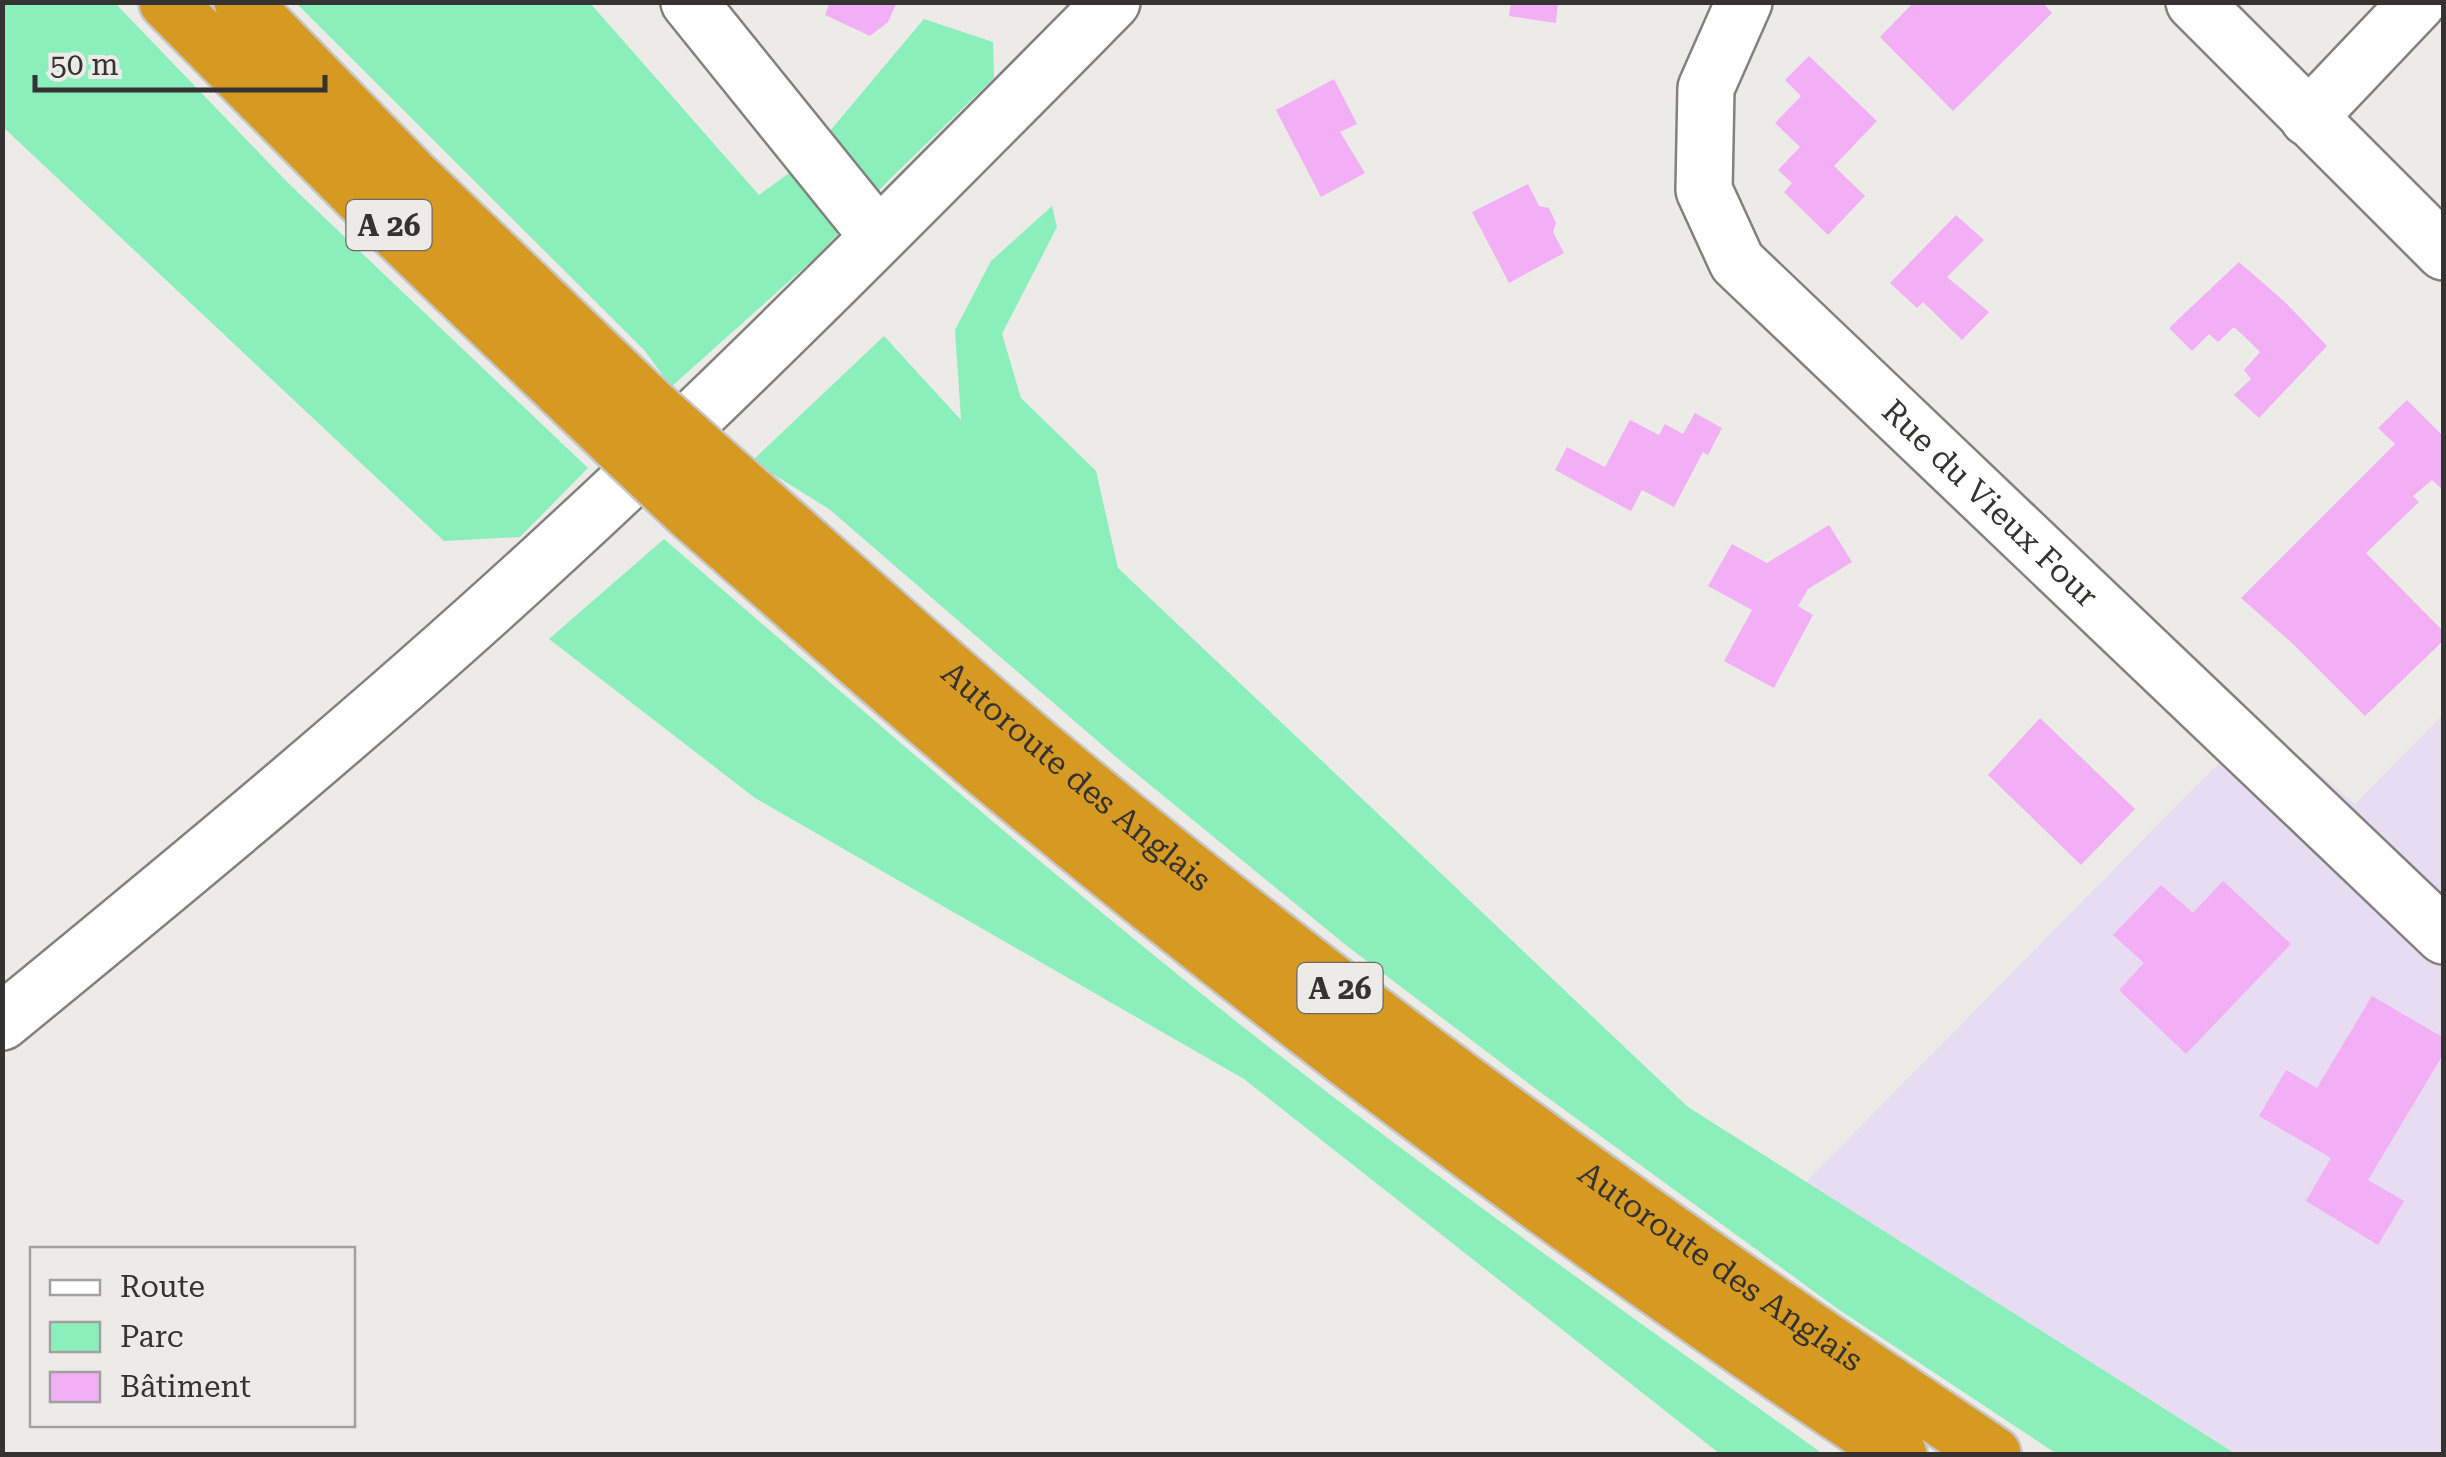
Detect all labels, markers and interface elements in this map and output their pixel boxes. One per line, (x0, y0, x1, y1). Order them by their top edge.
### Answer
scale bar (35, 30, 325, 92)
text: 50 m (50, 47, 119, 82)
road number: A 26 (346, 200, 432, 250)
street label: Rue du Vieux Four (1874, 392, 2106, 615)
street label: Autoroute des Anglais (934, 654, 1219, 899)
road number: A 26 (1298, 963, 1382, 1013)
street label: Autoroute des Anglais (1571, 1154, 1870, 1379)
legend (30, 1247, 355, 1427)
text: Route (120, 1269, 205, 1304)
text: Parc (120, 1319, 184, 1354)
text: Bâtiment (120, 1369, 251, 1404)

